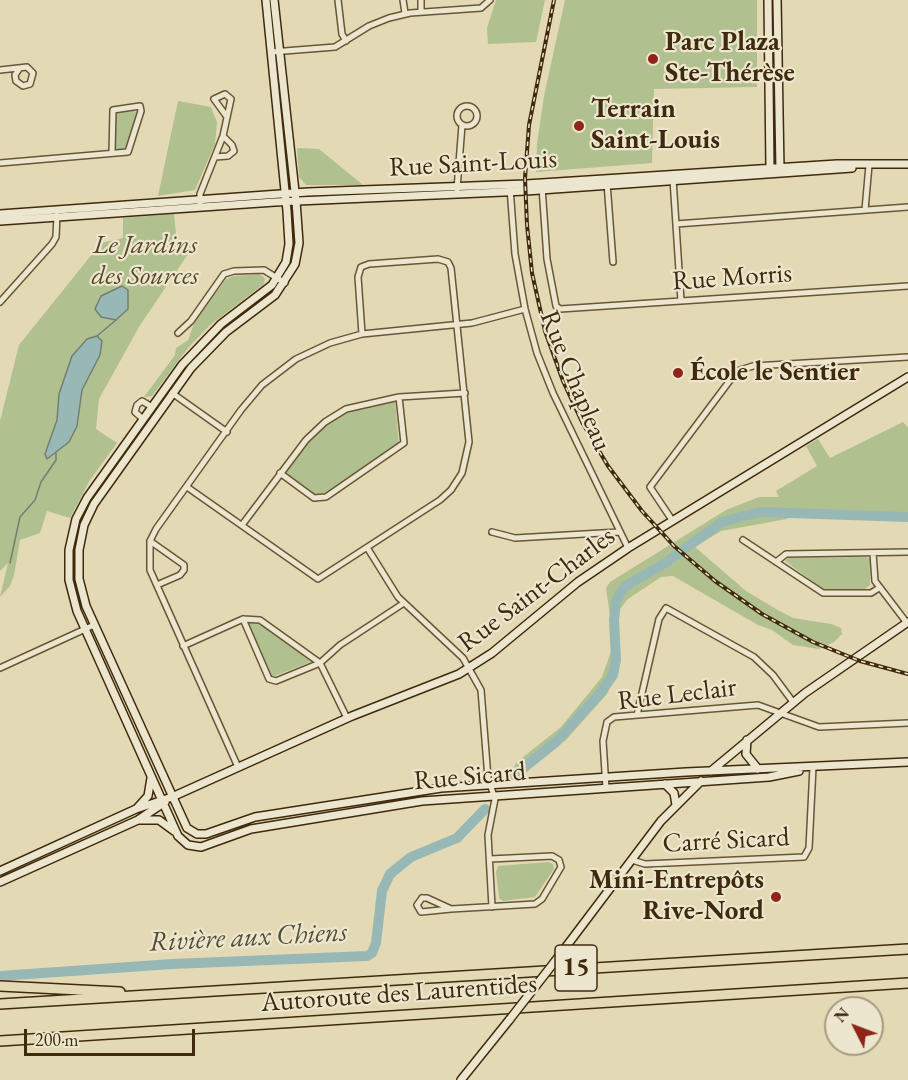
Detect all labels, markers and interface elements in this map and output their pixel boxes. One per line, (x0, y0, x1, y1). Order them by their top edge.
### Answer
place label: Parc Plaza Ste-Thérèse (665, 27, 795, 90)
marker: Parc Plaza Ste-Thérèse (646, 52, 660, 66)
place label: Terrain Saint-Louis (591, 94, 720, 157)
marker: Terrain Saint-Louis (572, 119, 586, 133)
street label: Rue Saint-Louis (388, 143, 558, 185)
park label: Le Jardins des Sources (91, 230, 199, 293)
street label: Rue Morris (671, 258, 793, 298)
street label: Rue Chapleau (532, 306, 618, 456)
place label: École le Sentier (690, 357, 860, 389)
marker: École le Sentier (671, 366, 685, 380)
street label: Rue Saint-Charles (452, 520, 622, 660)
street label: Rue Leclair (616, 672, 738, 718)
street label: Rue Sicard (412, 756, 528, 798)
street label: Carré Sicard (662, 821, 790, 861)
place label: Mini-Entrepôts Rive-Nord (589, 865, 764, 928)
marker: Mini-Entrepôts Rive-Nord (769, 890, 783, 904)
water label: Rivière aux Chiens (148, 916, 348, 960)
road number: 15 (555, 945, 597, 991)
street label: Autoroute des Laurentides (260, 968, 538, 1020)
north arrow (824, 996, 884, 1056)
text: N (830, 1003, 854, 1027)
scale bar (27, 1017, 198, 1055)
text: 200 m (35, 1028, 79, 1051)

